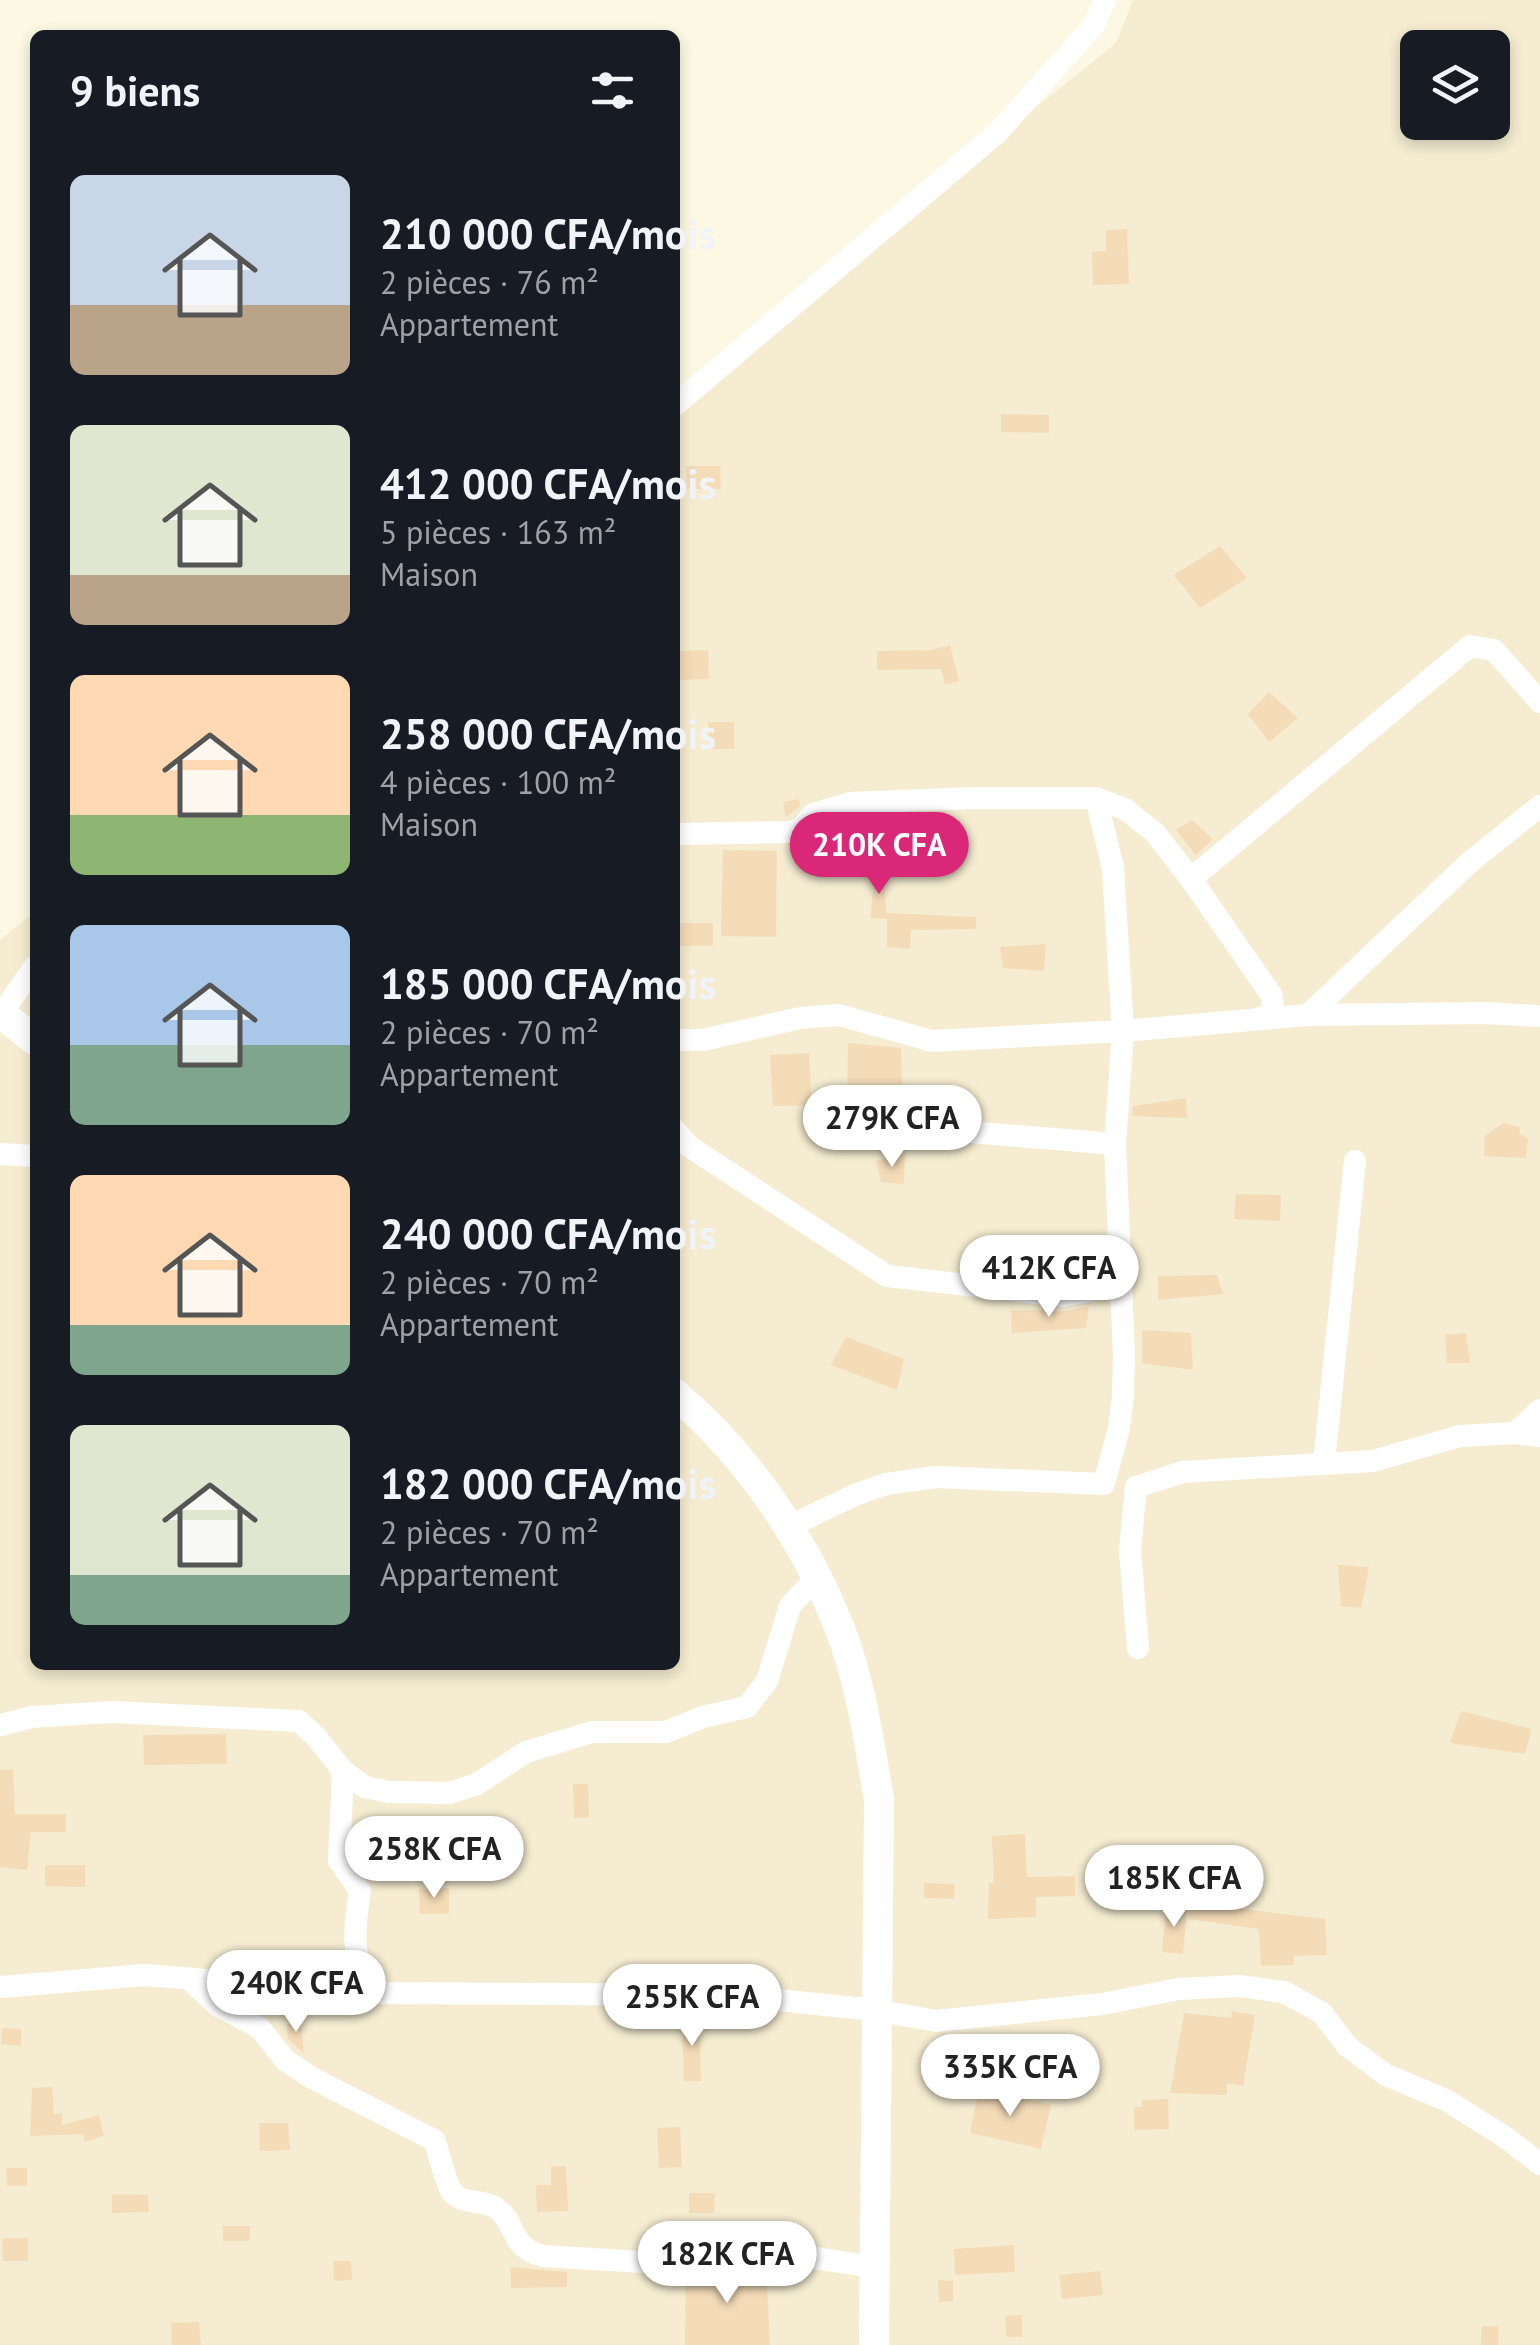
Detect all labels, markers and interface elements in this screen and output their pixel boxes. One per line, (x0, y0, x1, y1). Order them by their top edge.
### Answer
map controls (1400, 30, 1510, 140)
button: layers (1400, 30, 1510, 140)
text: 9 biens (70, 63, 200, 118)
icon: filters (585, 63, 640, 118)
text: 210 000 CFA/mois (380, 206, 716, 261)
icon: home (150, 215, 270, 335)
text: 2 pièces · 76 m² (380, 261, 599, 303)
text: Appartement (380, 303, 558, 345)
text: 412 000 CFA/mois (380, 456, 716, 511)
icon: home (150, 465, 270, 585)
text: 5 pièces · 163 m² (380, 511, 616, 553)
text: Maison (380, 553, 478, 595)
text: 258 000 CFA/mois (380, 706, 716, 761)
icon: home (150, 715, 270, 835)
text: 4 pièces · 100 m² (380, 761, 616, 803)
text: Maison (380, 803, 478, 845)
pin: 210K CFA (776, 812, 982, 897)
text: 210K CFA (812, 823, 946, 865)
text: 185 000 CFA/mois (380, 956, 716, 1011)
icon: home (150, 965, 270, 1085)
text: 2 pièces · 70 m² (380, 1011, 599, 1053)
text: Appartement (380, 1053, 558, 1095)
pin: 279K CFA (789, 1085, 995, 1170)
text: 279K CFA (825, 1096, 959, 1138)
text: 240 000 CFA/mois (380, 1206, 716, 1261)
icon: home (150, 1215, 270, 1335)
pin: 412K CFA (946, 1235, 1152, 1320)
text: 412K CFA (982, 1246, 1116, 1288)
text: 2 pièces · 70 m² (380, 1261, 599, 1303)
text: Appartement (380, 1303, 558, 1345)
text: 182 000 CFA/mois (380, 1456, 716, 1511)
icon: home (150, 1465, 270, 1585)
text: 2 pièces · 70 m² (380, 1511, 599, 1553)
text: Appartement (380, 1553, 558, 1595)
pin: 258K CFA (331, 1816, 537, 1901)
text: 258K CFA (367, 1827, 501, 1869)
pin: 185K CFA (1071, 1845, 1277, 1930)
text: 185K CFA (1107, 1856, 1241, 1898)
pin: 240K CFA (193, 1950, 399, 2035)
text: 240K CFA (229, 1961, 363, 2003)
pin: 255K CFA (589, 1964, 795, 2049)
text: 255K CFA (625, 1975, 759, 2017)
pin: 335K CFA (907, 2034, 1113, 2119)
text: 335K CFA (943, 2045, 1077, 2087)
pin: 182K CFA (624, 2221, 830, 2306)
text: 182K CFA (660, 2232, 794, 2274)

